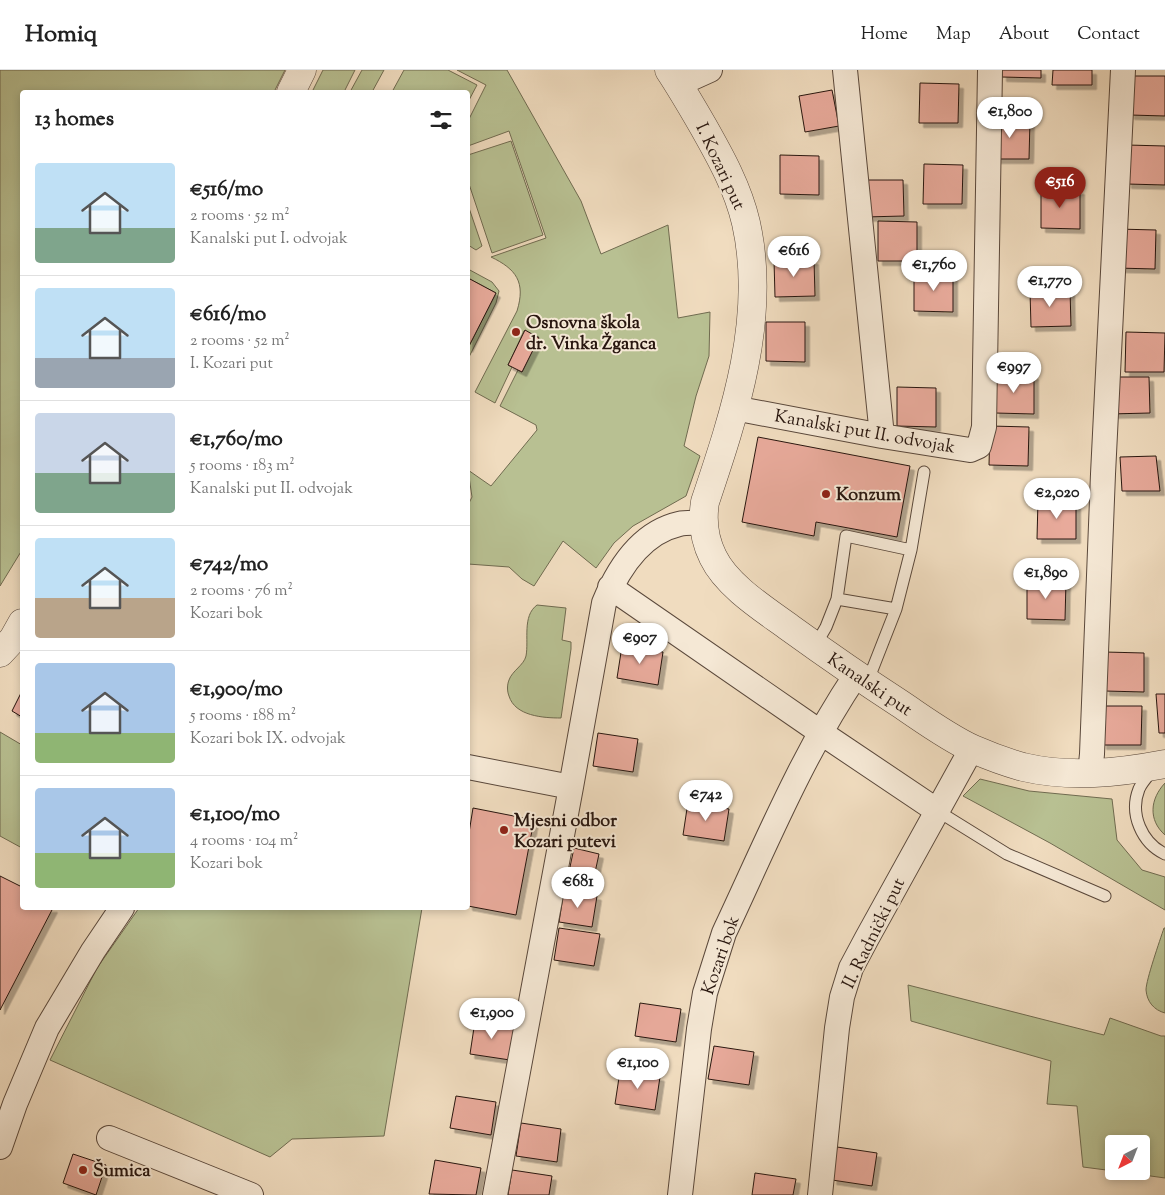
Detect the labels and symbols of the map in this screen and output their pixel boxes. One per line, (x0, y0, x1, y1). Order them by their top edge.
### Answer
pin: €1,800 (969, 97, 1051, 139)
street label: I. Kozari put (688, 119, 751, 215)
pin: €516 (1030, 166, 1090, 209)
pin: €616 (764, 236, 824, 278)
pin: €1,760 (893, 250, 975, 292)
pin: €1,770 (1009, 266, 1091, 308)
place label: Osnovna škola dr. Vinka Žganca (526, 311, 657, 358)
marker: Osnovna škola dr. Vinka Žganca (510, 326, 522, 338)
pin: €997 (984, 352, 1044, 394)
street label: Kanalski put II. odvojak (772, 404, 957, 462)
pin: €2,020 (1016, 478, 1098, 520)
place label: Konzum (836, 483, 901, 509)
marker: Konzum (820, 488, 832, 500)
pin: €1,890 (1005, 558, 1087, 600)
pin: €907 (610, 622, 670, 665)
street label: Kanalski put (821, 648, 917, 724)
pin: €742 (676, 780, 736, 822)
place label: Mjesni odbor Kozari putevi (514, 809, 617, 856)
marker: Mjesni odbor Kozari putevi (498, 824, 510, 836)
pin: €681 (548, 866, 608, 909)
street label: II. Radnički put (837, 874, 913, 994)
street label: Kozari bok (696, 912, 748, 999)
pin: €1,900 (451, 998, 533, 1040)
pin: €1,100 (597, 1048, 679, 1090)
north arrow (1105, 1135, 1150, 1180)
place label: Šumica (93, 1158, 151, 1185)
marker: Šumica (77, 1164, 89, 1176)

